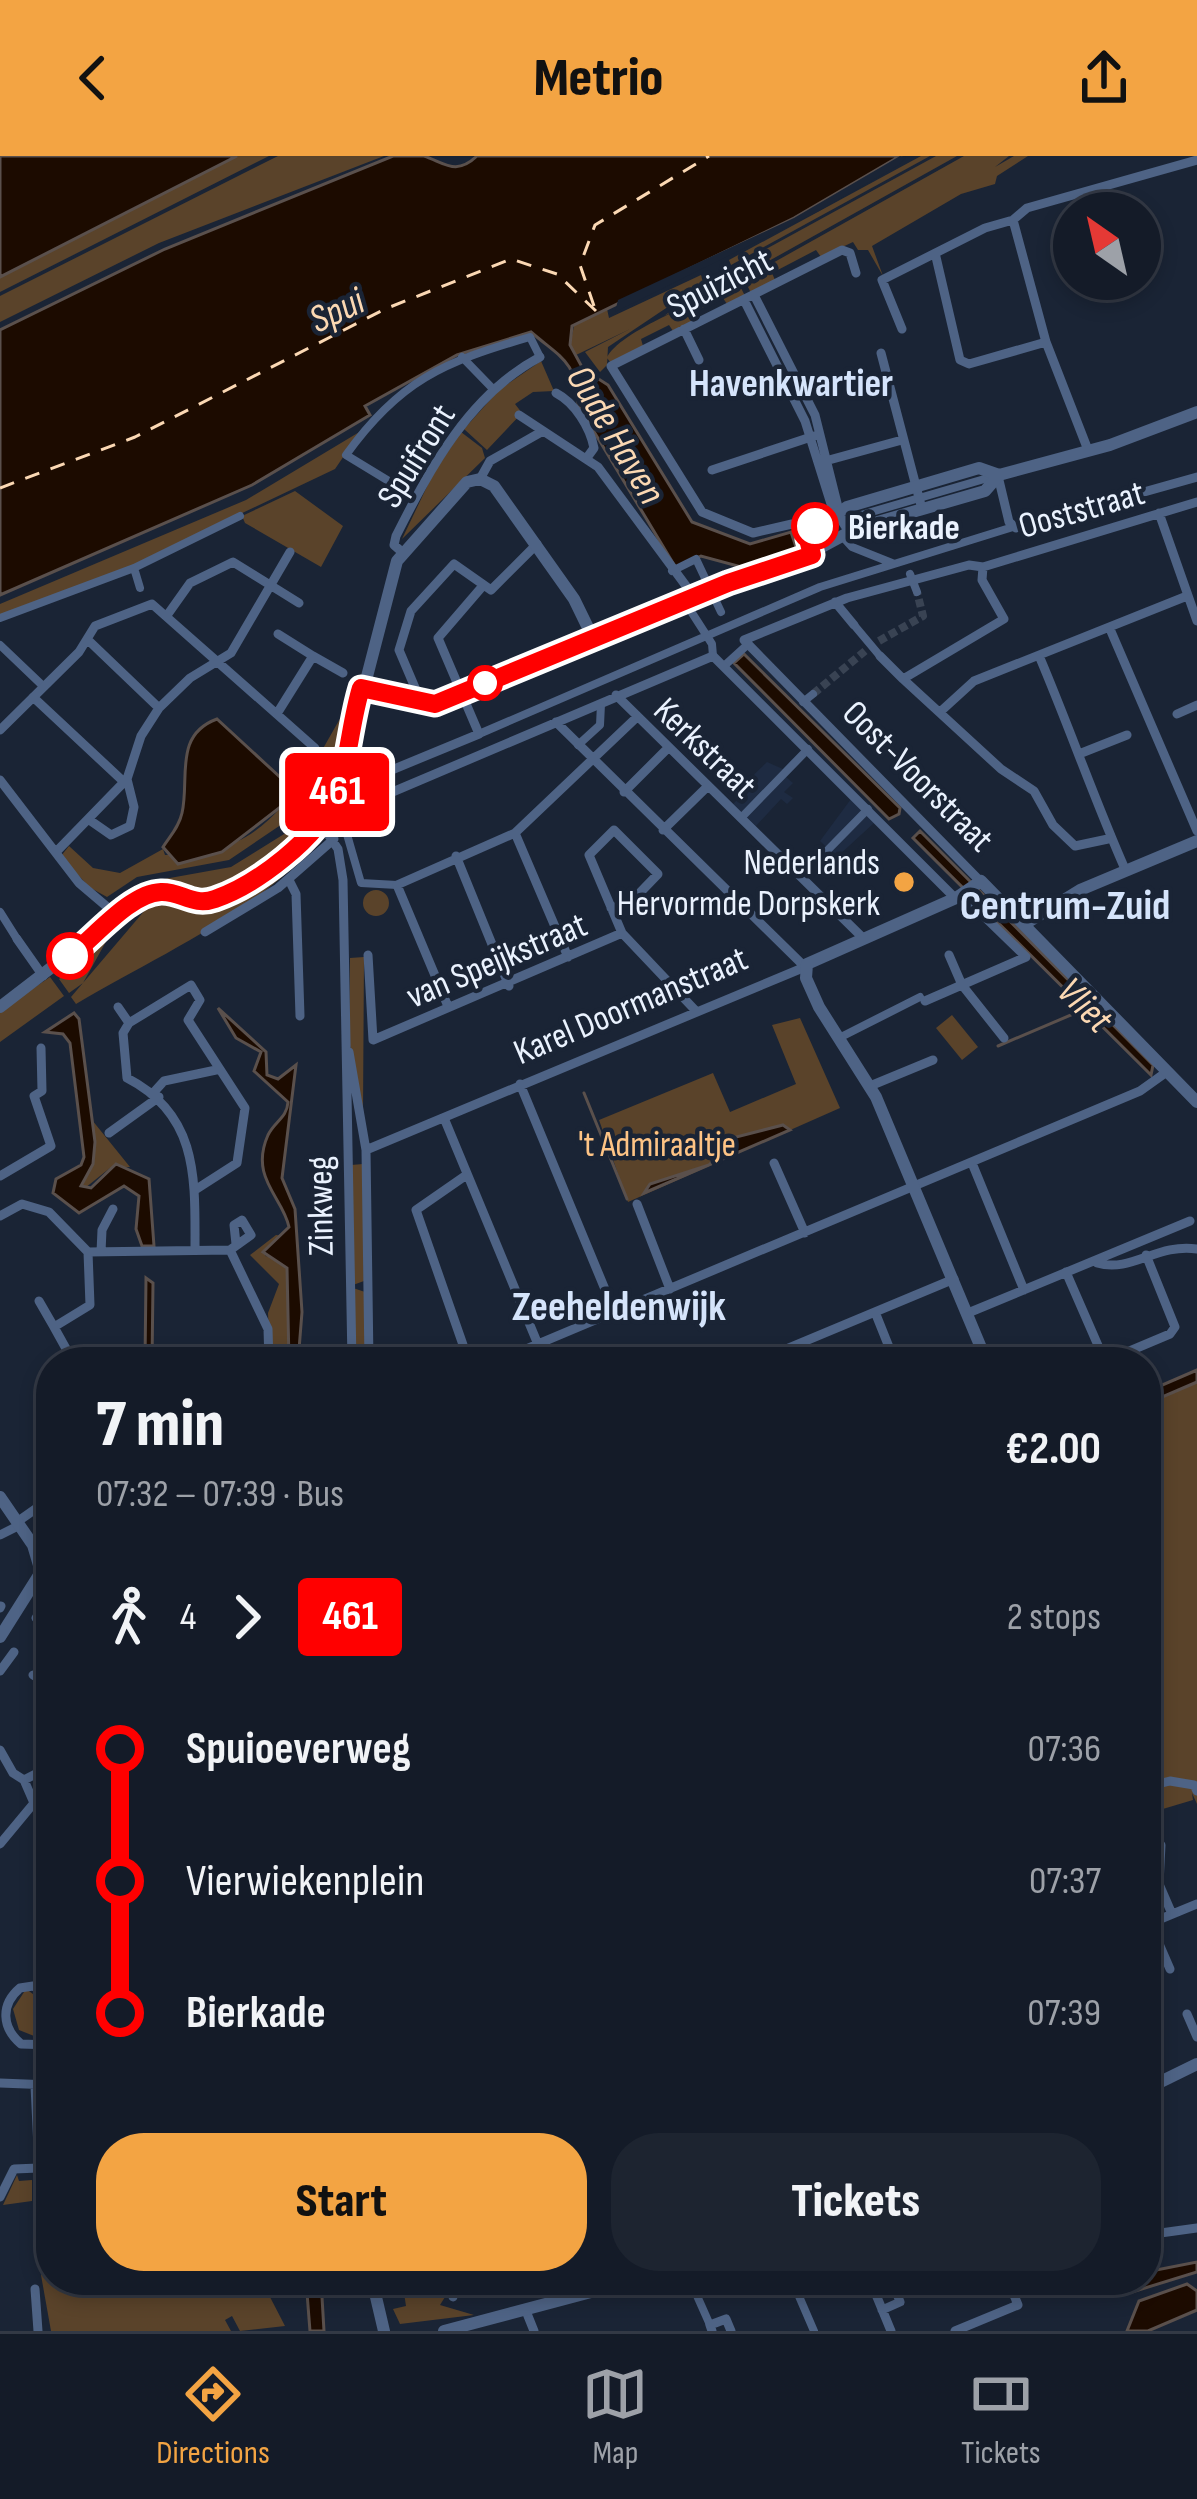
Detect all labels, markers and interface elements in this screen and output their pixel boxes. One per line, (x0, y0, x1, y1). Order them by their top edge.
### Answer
icon: back (60, 45, 126, 111)
icon: share (1071, 45, 1137, 111)
text: Metrio (534, 46, 663, 111)
north arrow (1053, 192, 1161, 300)
map controls (1053, 192, 1161, 300)
street label: Spuizicht (660, 239, 780, 329)
water label: Spui (302, 278, 374, 344)
water label: Oude Haven (555, 358, 674, 513)
district label: Havenkwartier (689, 361, 893, 408)
street label: Spuifront (369, 397, 466, 516)
street label: Ooststraat (1014, 472, 1149, 549)
marker: Bierkade (793, 504, 837, 548)
place label: Bierkade (848, 507, 960, 550)
unlabelled marker (469, 667, 501, 699)
street label: Kerkstraat (644, 690, 765, 808)
street label: Oost-Voorstraat (833, 692, 1002, 861)
line badge: 461 (268, 753, 406, 831)
text: 461 (309, 766, 365, 817)
place label: Nederlands Hervormde Dorpskerk (617, 842, 880, 926)
marker: Nederlands Hervormde Dorpskerk (891, 869, 917, 895)
district label: Centrum-Zuid (960, 881, 1170, 932)
street label: van Speijkstraat (400, 904, 594, 1019)
unlabelled marker (48, 934, 92, 978)
street label: Karel Doormanstraat (508, 938, 754, 1075)
water label: Vliet (1047, 968, 1123, 1044)
park label: 't Admiraaltje (578, 1124, 736, 1167)
street label: Zinkweg (299, 1156, 344, 1256)
district label: Zeeheldenwijk (512, 1282, 726, 1333)
text: 7 min (96, 1386, 224, 1465)
text: €2.00 (1006, 1422, 1101, 1477)
text: 07:32 – 07:39 · Bus (96, 1471, 344, 1518)
icon: walk (96, 1584, 162, 1650)
icon: forward (214, 1584, 280, 1650)
text: 461 (322, 1591, 378, 1642)
text: 4 (180, 1594, 196, 1641)
text: 2 stops (1007, 1594, 1101, 1641)
text: Spuioeverweg (186, 1722, 411, 1777)
text: 07:36 (1028, 1726, 1101, 1773)
text: Vierwiekenplein (186, 1854, 425, 1909)
text: 07:37 (1029, 1858, 1101, 1905)
text: Bierkade (186, 1986, 326, 2041)
text: 07:39 (1027, 1990, 1101, 2037)
button: Start (96, 2133, 587, 2271)
button: Tickets (611, 2133, 1101, 2271)
tab: Directions (156, 2361, 270, 2473)
tab: Map (582, 2361, 648, 2473)
tab: Tickets (961, 2361, 1041, 2473)

